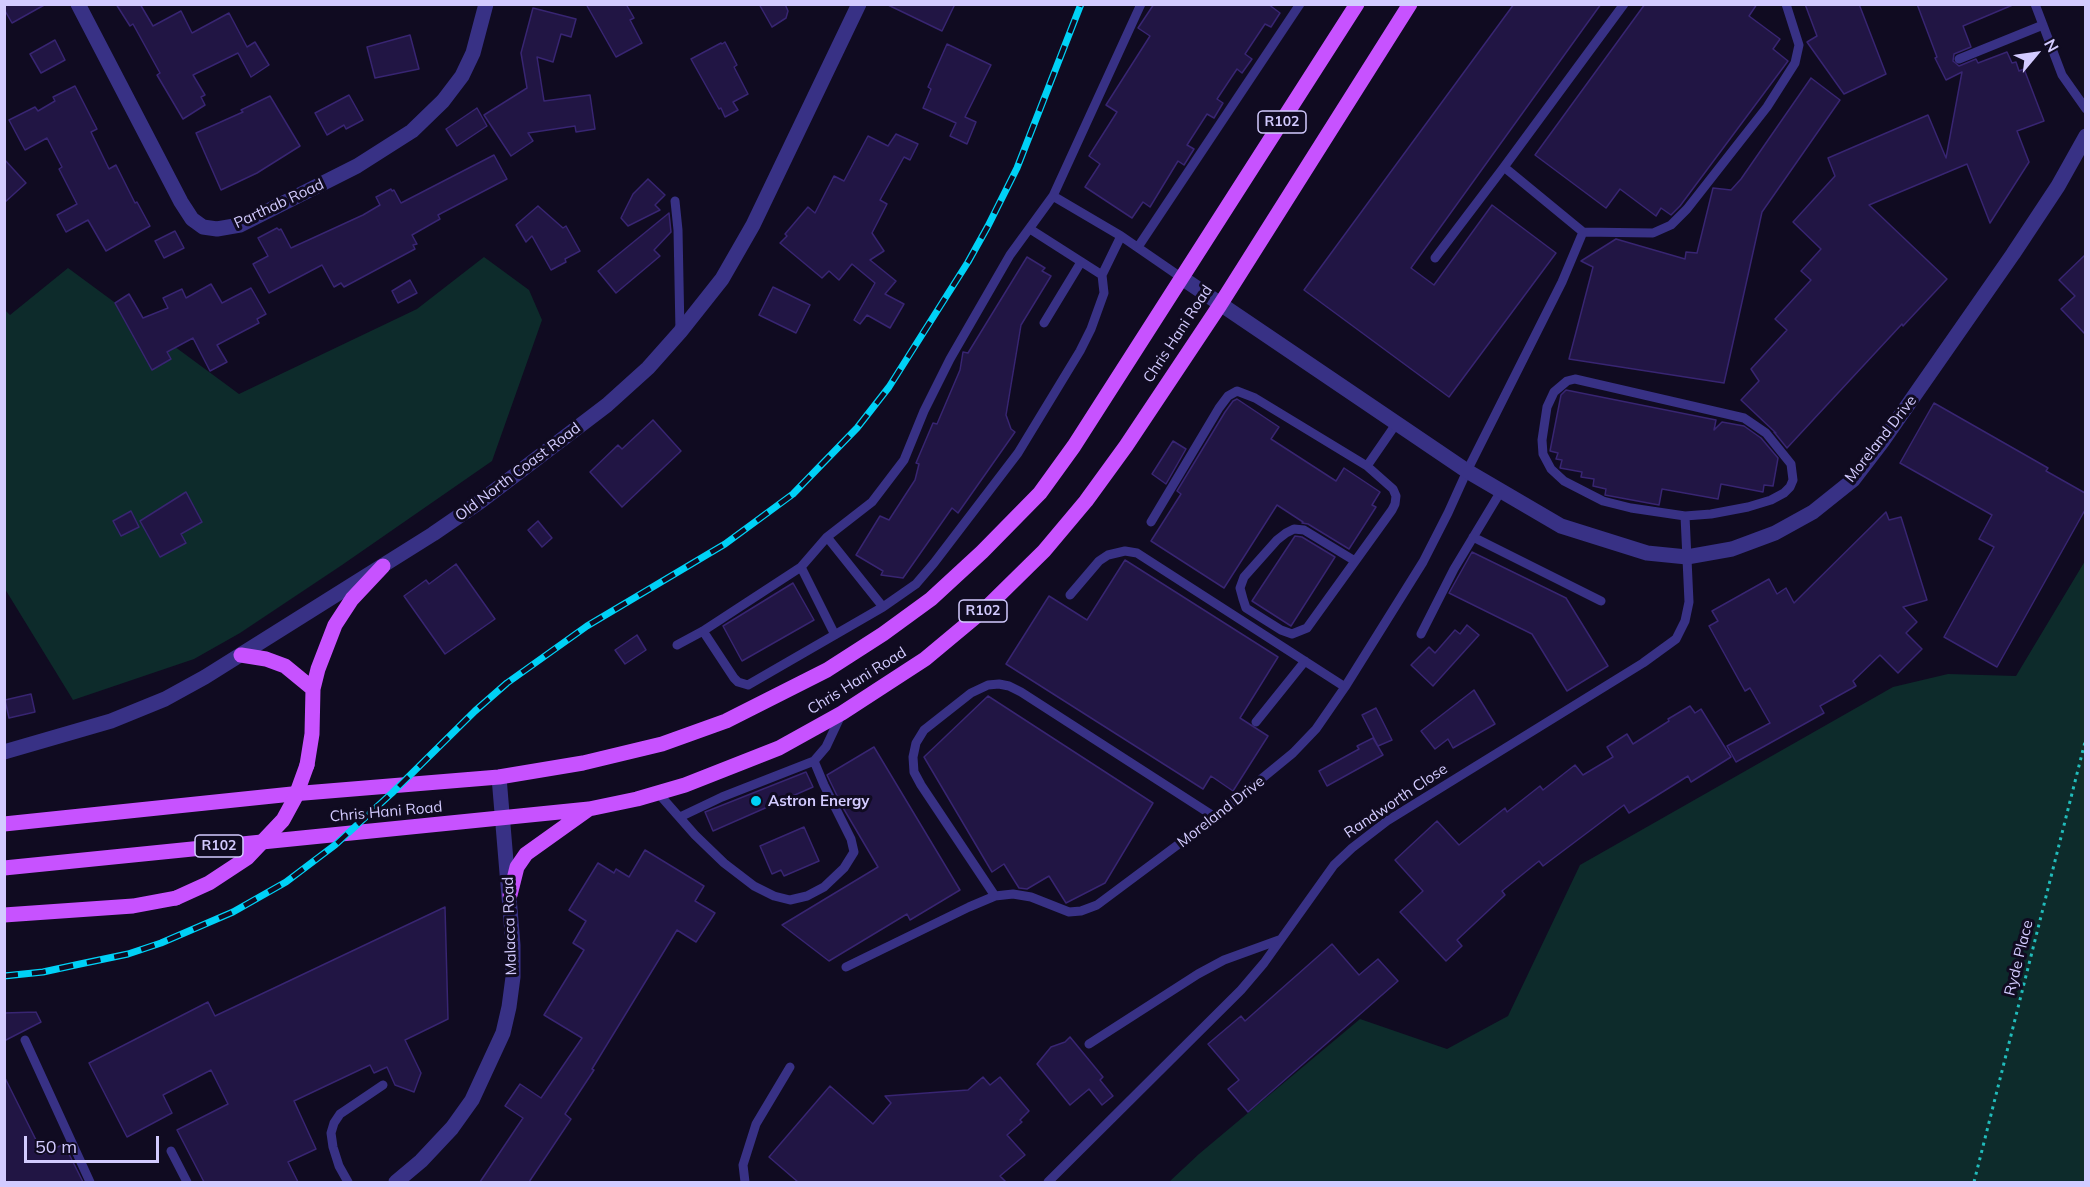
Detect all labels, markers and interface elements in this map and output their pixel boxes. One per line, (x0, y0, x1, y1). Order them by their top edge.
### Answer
north arrow (2006, 24, 2066, 84)
text: N (2040, 35, 2063, 55)
road number: R102 (1258, 111, 1306, 133)
street label: Parthab Road (231, 175, 327, 233)
street label: Chris Hani Road (1140, 282, 1216, 386)
street label: Moreland Drive (1841, 392, 1921, 486)
street label: Old North Coast Road (452, 419, 584, 525)
road number: R102 (959, 600, 1007, 622)
street label: Chris Hani Road (804, 643, 910, 719)
street label: Randworth Close (1341, 760, 1451, 842)
street label: Moreland Drive (1174, 772, 1268, 852)
place label: Astron Energy (768, 792, 870, 810)
marker: Astron Energy (749, 794, 763, 808)
street label: Chris Hani Road (329, 798, 443, 826)
road number: R102 (195, 835, 243, 857)
street label: Malacca Road (499, 876, 521, 976)
street label: Ryde Place (2001, 918, 2037, 998)
scale bar (27, 1124, 162, 1162)
text: 50 m (35, 1135, 77, 1158)

